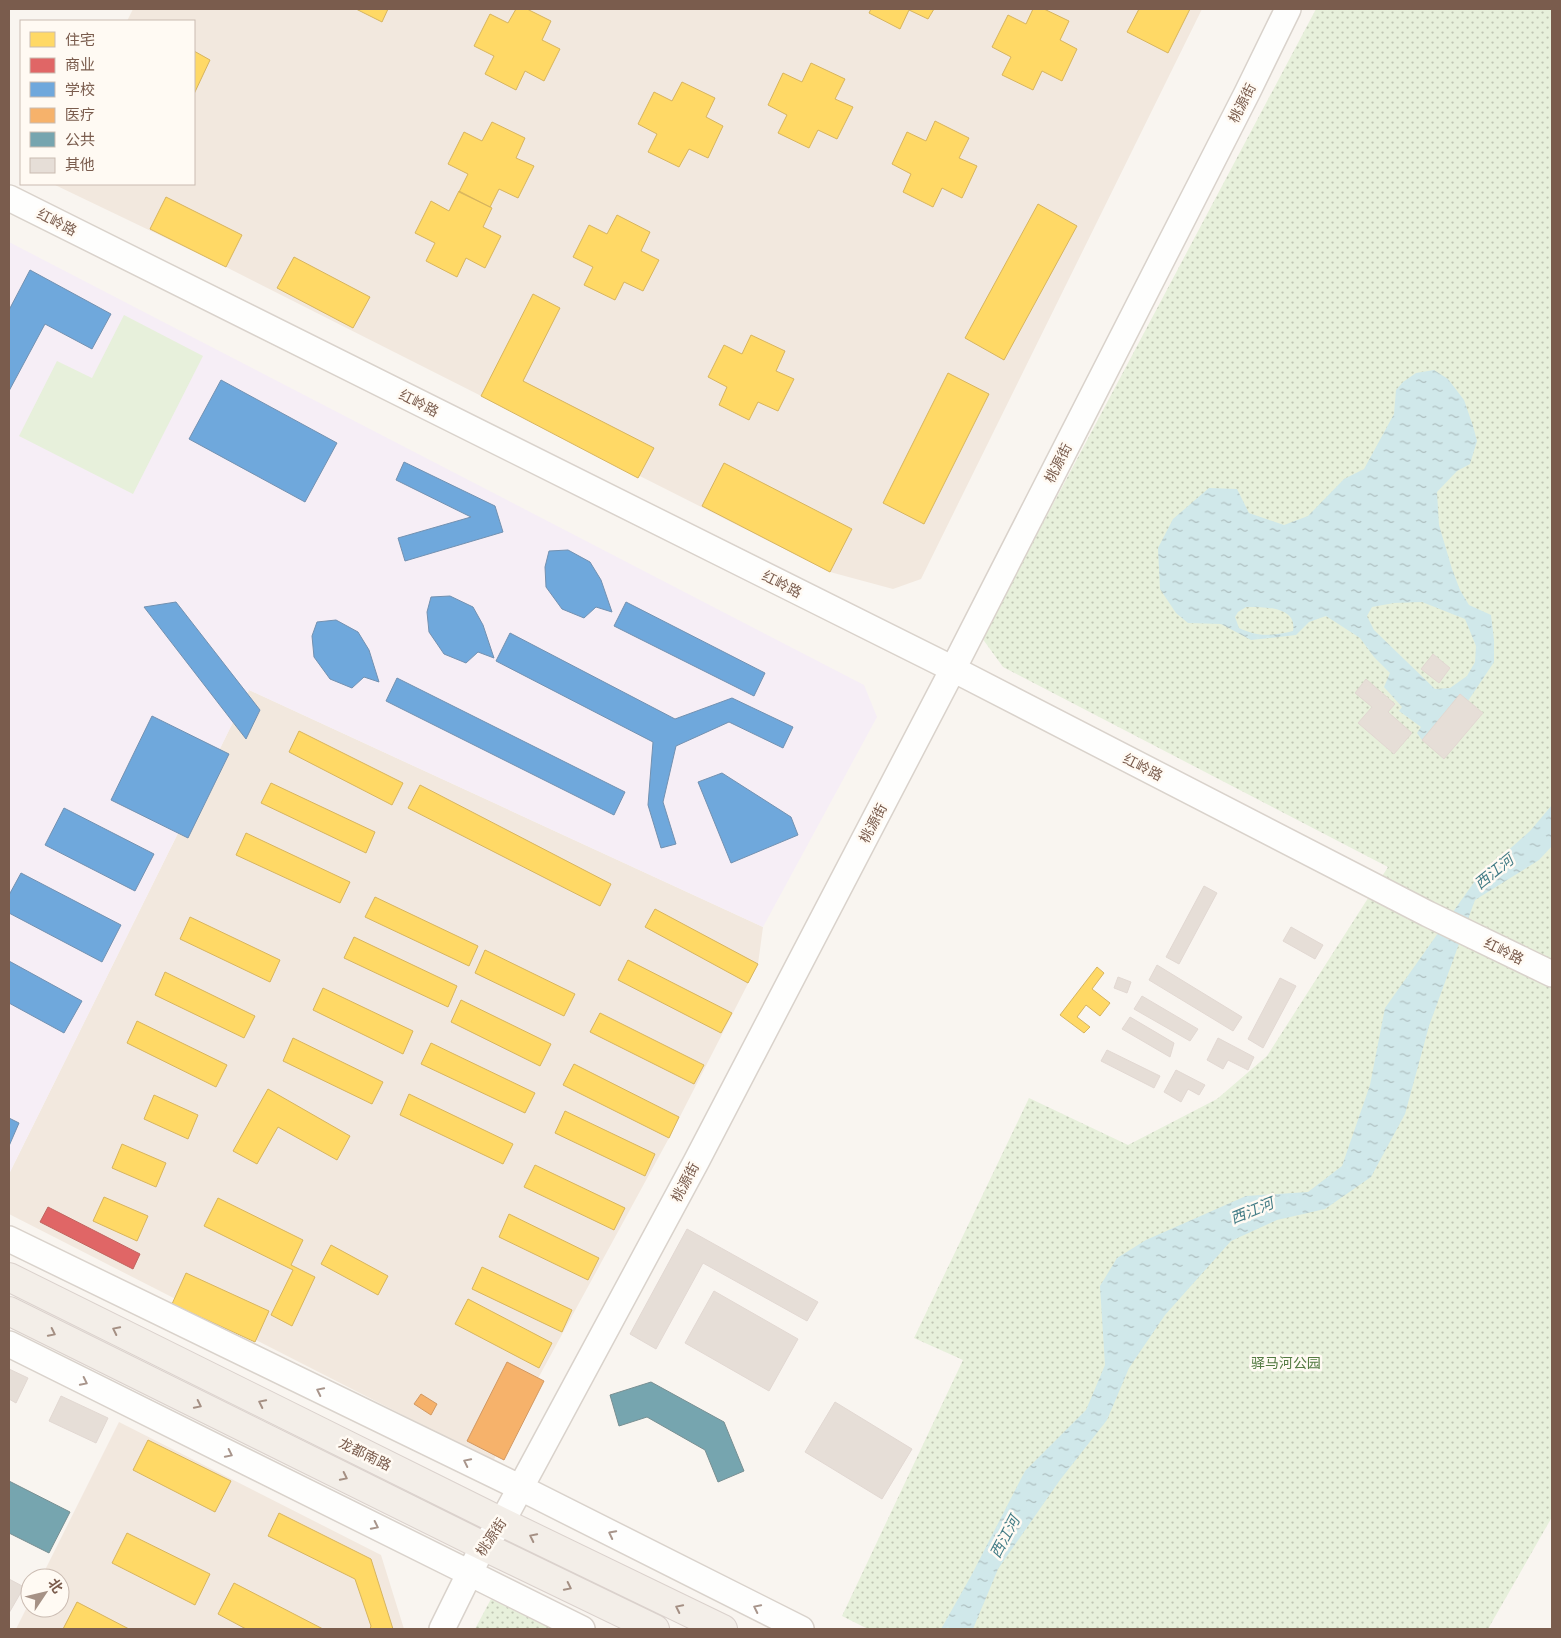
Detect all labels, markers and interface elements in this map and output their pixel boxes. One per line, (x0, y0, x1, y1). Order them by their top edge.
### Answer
legend (20, 20, 195, 185)
text: 住宅 (65, 31, 95, 49)
text: 商业 (65, 56, 95, 74)
text: 学校 (65, 81, 95, 99)
street label: 桃源街 (1225, 81, 1259, 125)
text: 医疗 (65, 106, 95, 124)
text: 公共 (65, 131, 95, 149)
text: 其他 (65, 156, 95, 174)
street label: 红岭路 (35, 205, 79, 239)
street label: 红岭路 (397, 386, 441, 420)
street label: 桃源街 (1041, 441, 1075, 485)
street label: 红岭路 (760, 567, 804, 601)
street label: 红岭路 (1121, 750, 1165, 784)
street label: 桃源街 (856, 801, 890, 845)
water label: 西江河 (1471, 849, 1519, 893)
street label: 红岭路 (1482, 935, 1526, 967)
street label: 桃源街 (668, 1160, 702, 1204)
water label: 西江河 (1228, 1193, 1279, 1228)
one-way arrow (113, 1326, 122, 1336)
one-way arrow (47, 1327, 56, 1337)
park label: 驿马河公园 (1251, 1355, 1321, 1371)
one-way arrow (79, 1375, 88, 1386)
one-way arrow (316, 1387, 325, 1397)
one-way arrow (193, 1399, 202, 1409)
one-way arrow (258, 1399, 267, 1409)
street label: 龙都南路 (336, 1435, 394, 1473)
one-way arrow (224, 1448, 233, 1458)
one-way arrow (463, 1458, 472, 1468)
one-way arrow (338, 1471, 347, 1481)
water label: 西江河 (986, 1510, 1025, 1561)
street label: 桃源街 (473, 1515, 509, 1559)
one-way arrow (369, 1520, 378, 1530)
one-way arrow (608, 1530, 617, 1540)
one-way arrow (529, 1533, 538, 1543)
north arrow (20, 1568, 70, 1618)
text: 北 (45, 1575, 66, 1596)
one-way arrow (563, 1581, 572, 1591)
one-way arrow (675, 1604, 684, 1614)
one-way arrow (753, 1604, 762, 1614)

